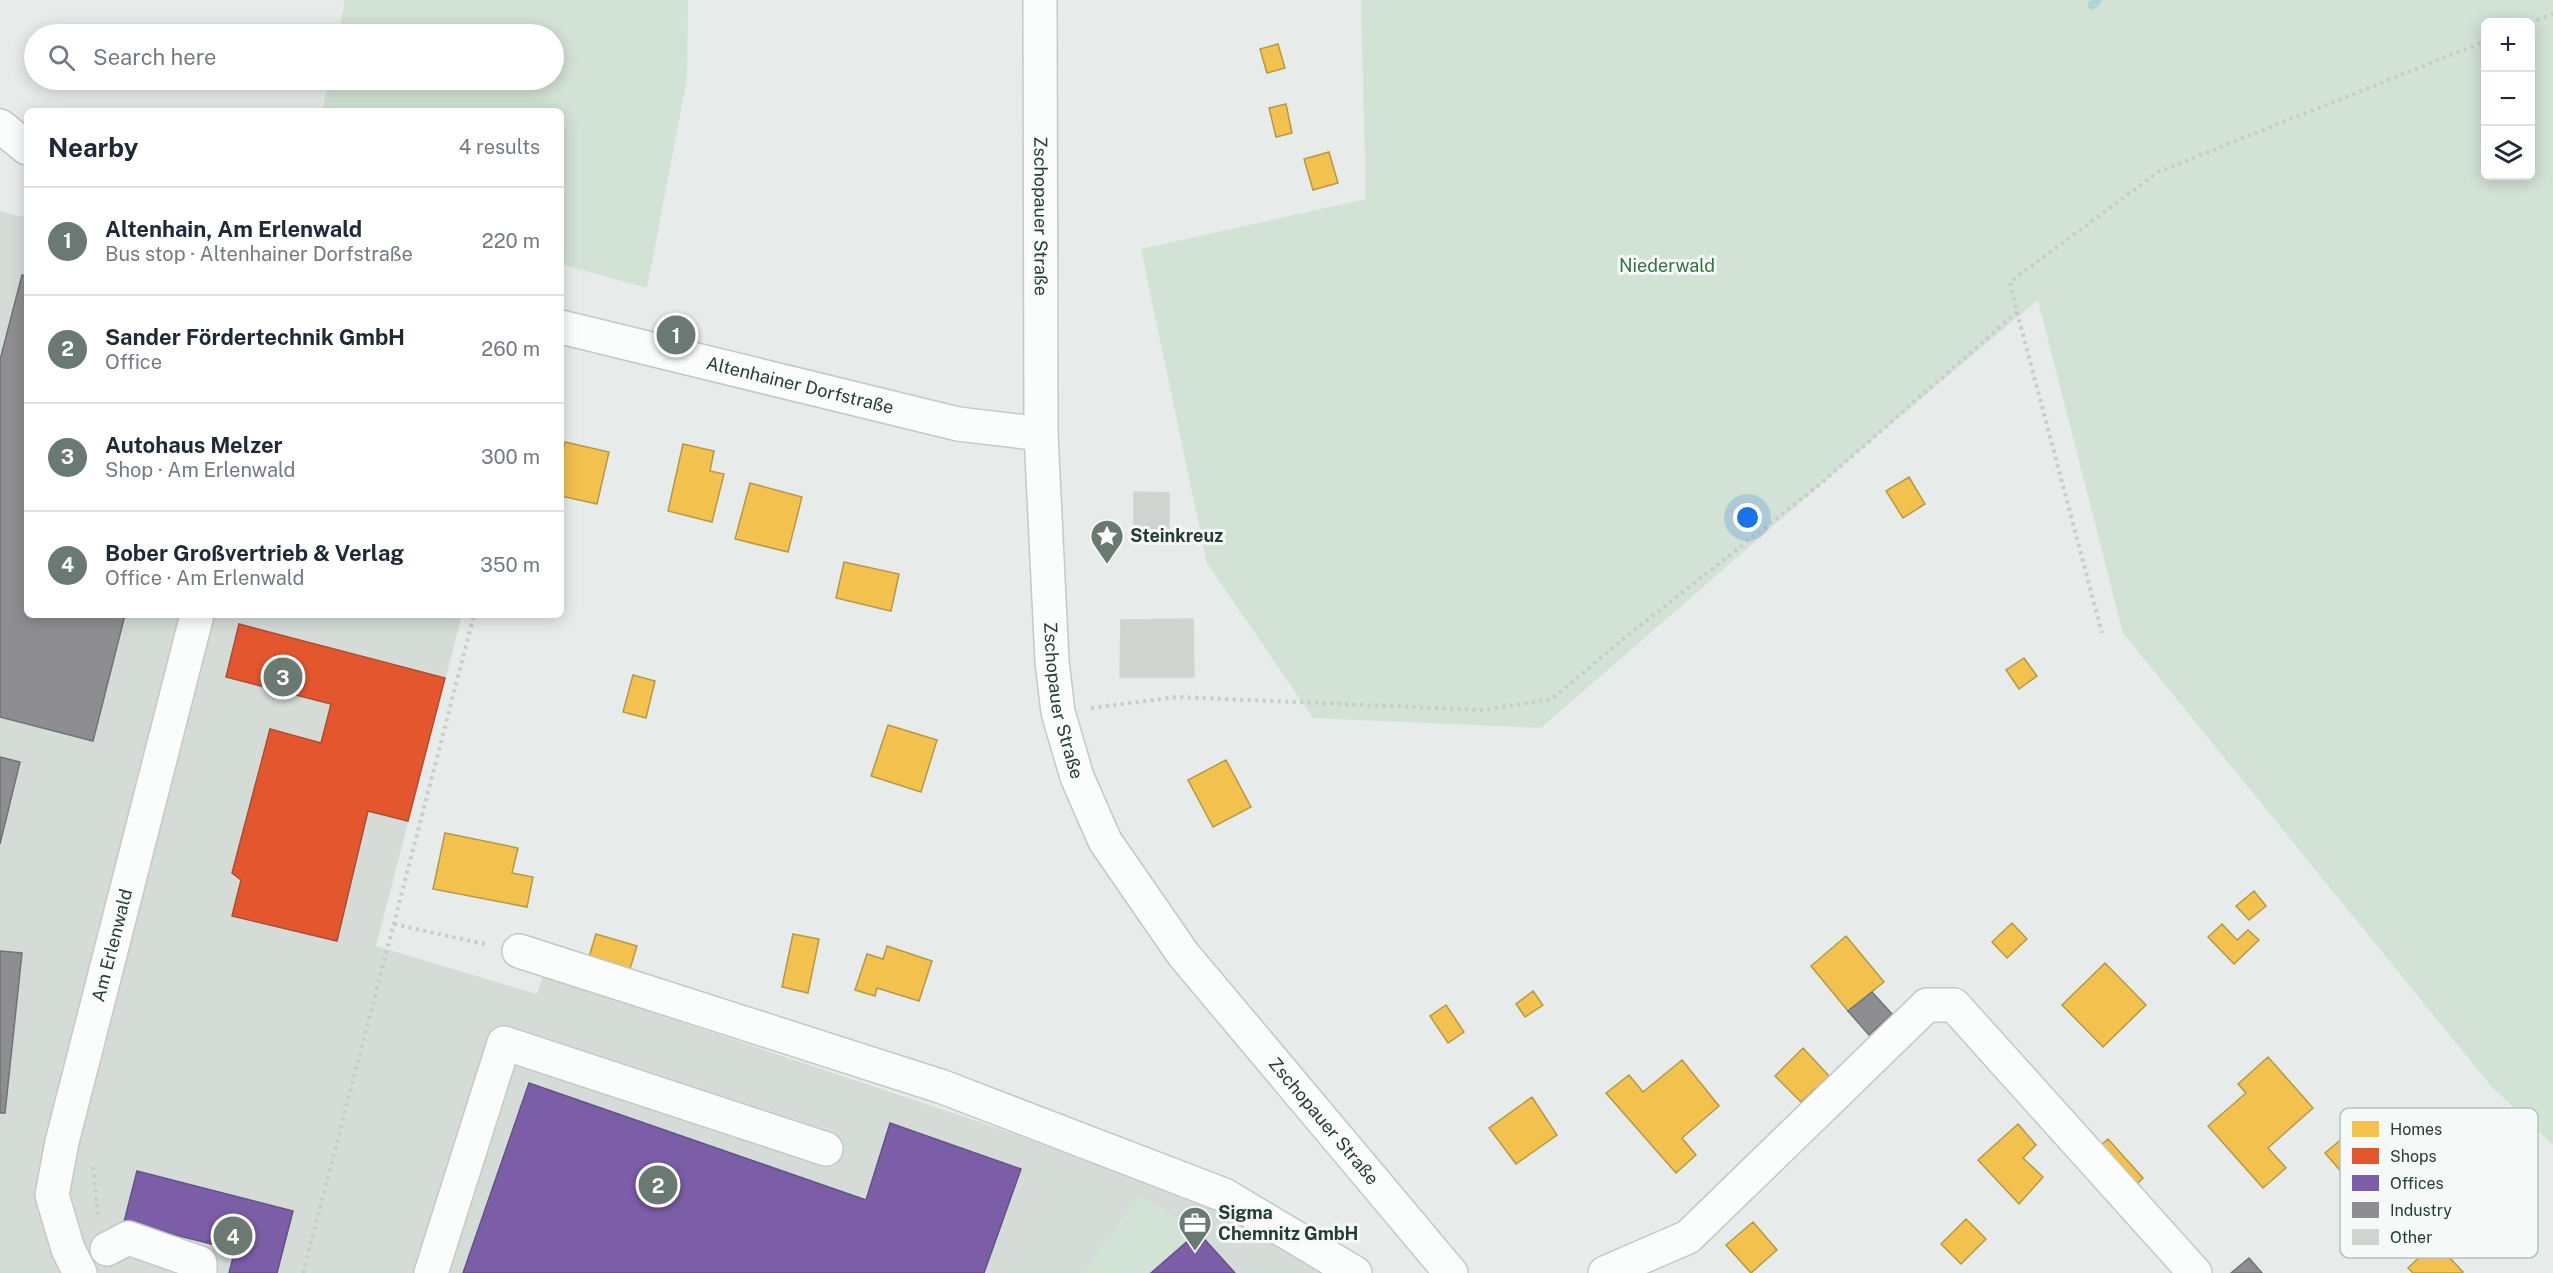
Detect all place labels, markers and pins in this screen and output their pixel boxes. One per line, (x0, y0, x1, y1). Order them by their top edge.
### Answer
pin: 1 (656, 312, 696, 358)
place icon: Steinkreuz (1089, 518, 1125, 565)
place label: Steinkreuz (1130, 525, 1223, 546)
pin: 3 (264, 654, 302, 700)
pin: 2 (638, 1162, 678, 1208)
place label: Sigma Chemnitz GmbH (1218, 1202, 1358, 1244)
office icon: Sigma Chemnitz GmbH (1177, 1205, 1213, 1252)
pin: 4 (214, 1214, 252, 1258)

